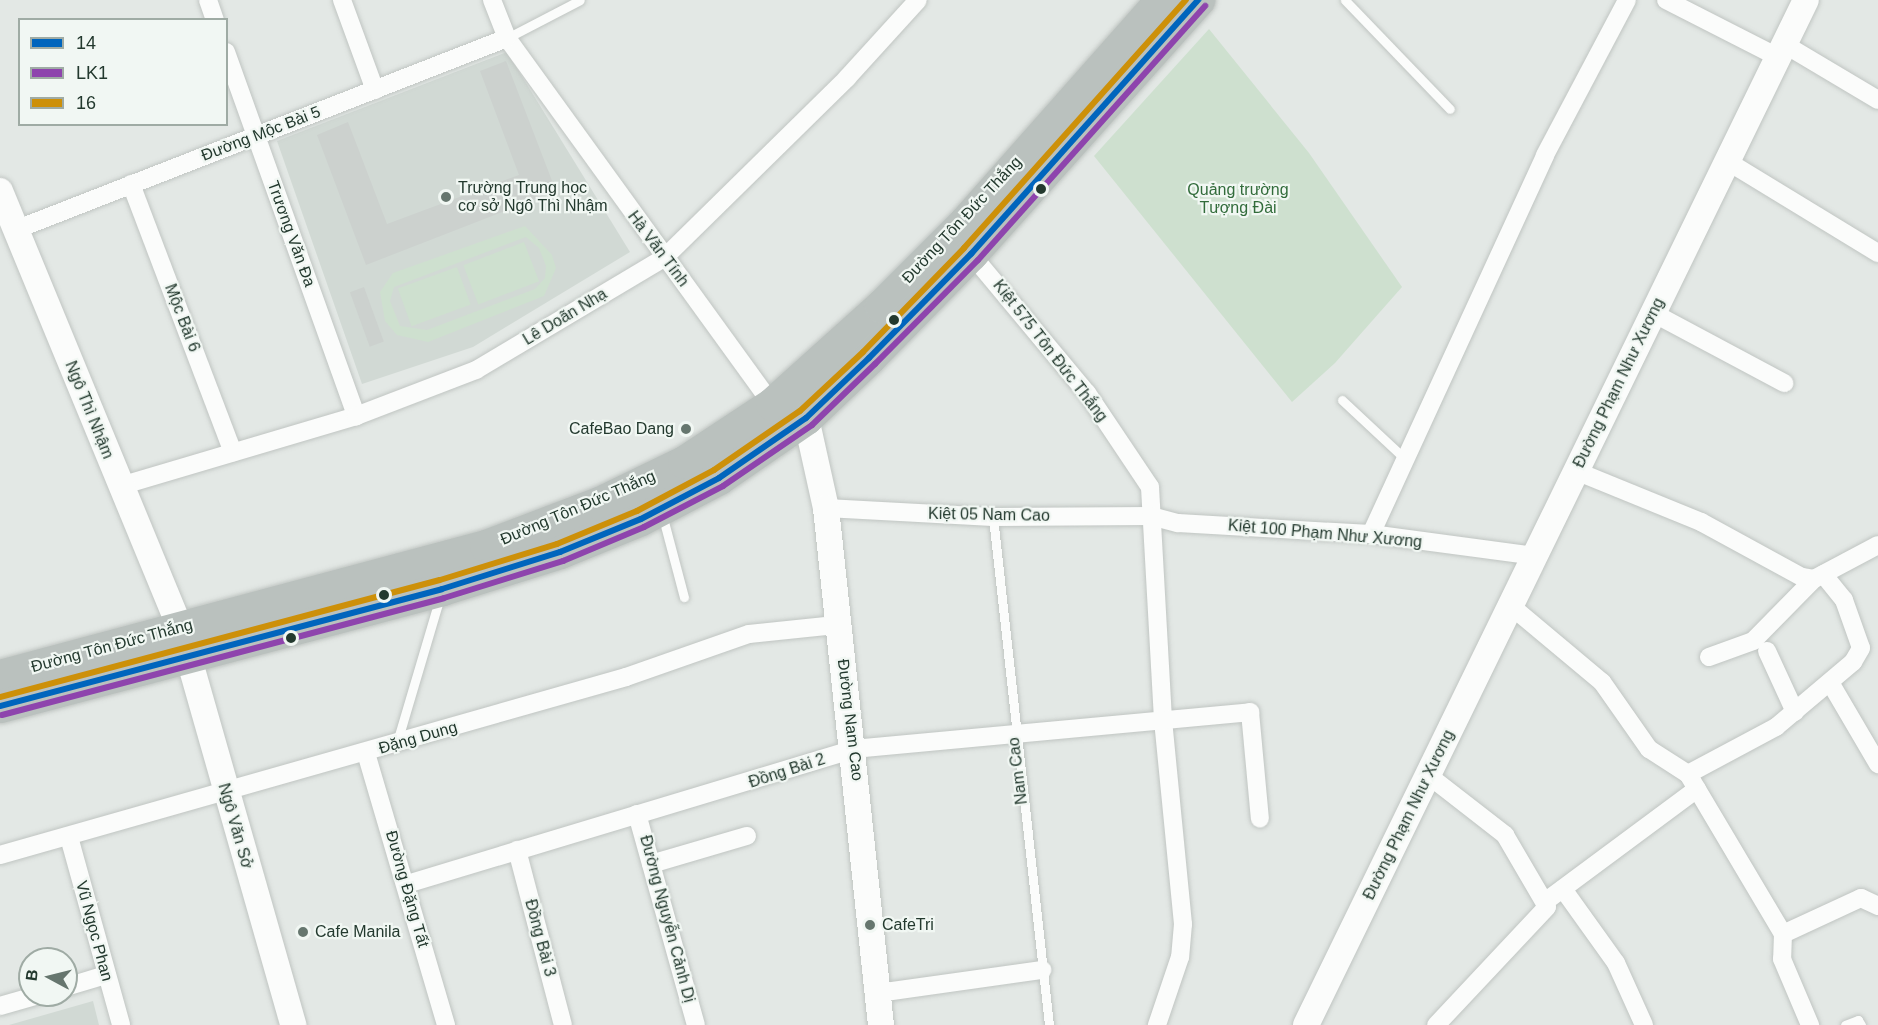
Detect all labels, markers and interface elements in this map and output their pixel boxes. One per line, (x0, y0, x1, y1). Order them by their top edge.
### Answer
legend (18, 18, 228, 126)
text: 14 (76, 33, 96, 53)
text: LK1 (76, 63, 108, 83)
text: 16 (76, 93, 96, 113)
street label: Đường Mộc Bài 5 (199, 102, 323, 166)
street label: Đường Tôn Đức Thắng (898, 152, 1026, 288)
street label: Trương Văn Đa (263, 178, 319, 290)
place label: Trường Trung học cơ sở Ngô Thì Nhậm (458, 178, 608, 216)
park label: Quảng trường Tượng Đài (1187, 180, 1289, 218)
unlabelled marker (1035, 183, 1047, 195)
marker: Trường Trung học cơ sở Ngô Thì Nhậm (439, 190, 453, 204)
street label: Hà Văn Tính (623, 207, 693, 291)
street label: Kiệt 575 Tôn Đức Thắng (988, 276, 1112, 426)
street label: Mộc Bài 6 (160, 281, 204, 355)
street label: Lê Doãn Nhạ (520, 284, 610, 350)
street label: Đường Phạm Như Xương (1569, 295, 1669, 471)
unlabelled marker (888, 314, 900, 326)
street label: Ngô Thì Nhậm (61, 358, 117, 462)
place label: CafeBao Dang (569, 419, 674, 439)
marker: CafeBao Dang (679, 422, 693, 436)
street label: Đường Tôn Đức Thắng (497, 467, 659, 549)
street label: Kiệt 05 Nam Cao (928, 504, 1050, 526)
street label: Kiệt 100 Phạm Như Xương (1227, 516, 1423, 552)
unlabelled marker (378, 589, 390, 601)
street label: Đường Tôn Đức Thắng (29, 615, 195, 677)
unlabelled marker (285, 632, 297, 644)
street label: Đường Nam Cao (833, 658, 867, 782)
street label: Đặng Dung (376, 718, 460, 758)
street label: Đường Phạm Như Xương (1359, 727, 1459, 903)
street label: Nam Cao (1004, 736, 1032, 806)
street label: Đồng Bài 2 (746, 750, 828, 792)
street label: Ngô Văn Sở (214, 781, 256, 871)
street label: Đường Đặng Tất (381, 828, 433, 950)
street label: Đường Nguyễn Cảnh Dị (635, 833, 699, 1005)
street label: Vũ Ngọc Phan (71, 879, 117, 983)
street label: Đồng Bài 3 (520, 897, 560, 979)
place label: CafeTri (882, 915, 934, 935)
marker: CafeTri (863, 918, 877, 932)
place label: Cafe Manila (315, 922, 400, 942)
marker: Cafe Manila (296, 925, 310, 939)
north arrow (18, 947, 78, 1007)
text: B (22, 968, 41, 982)

